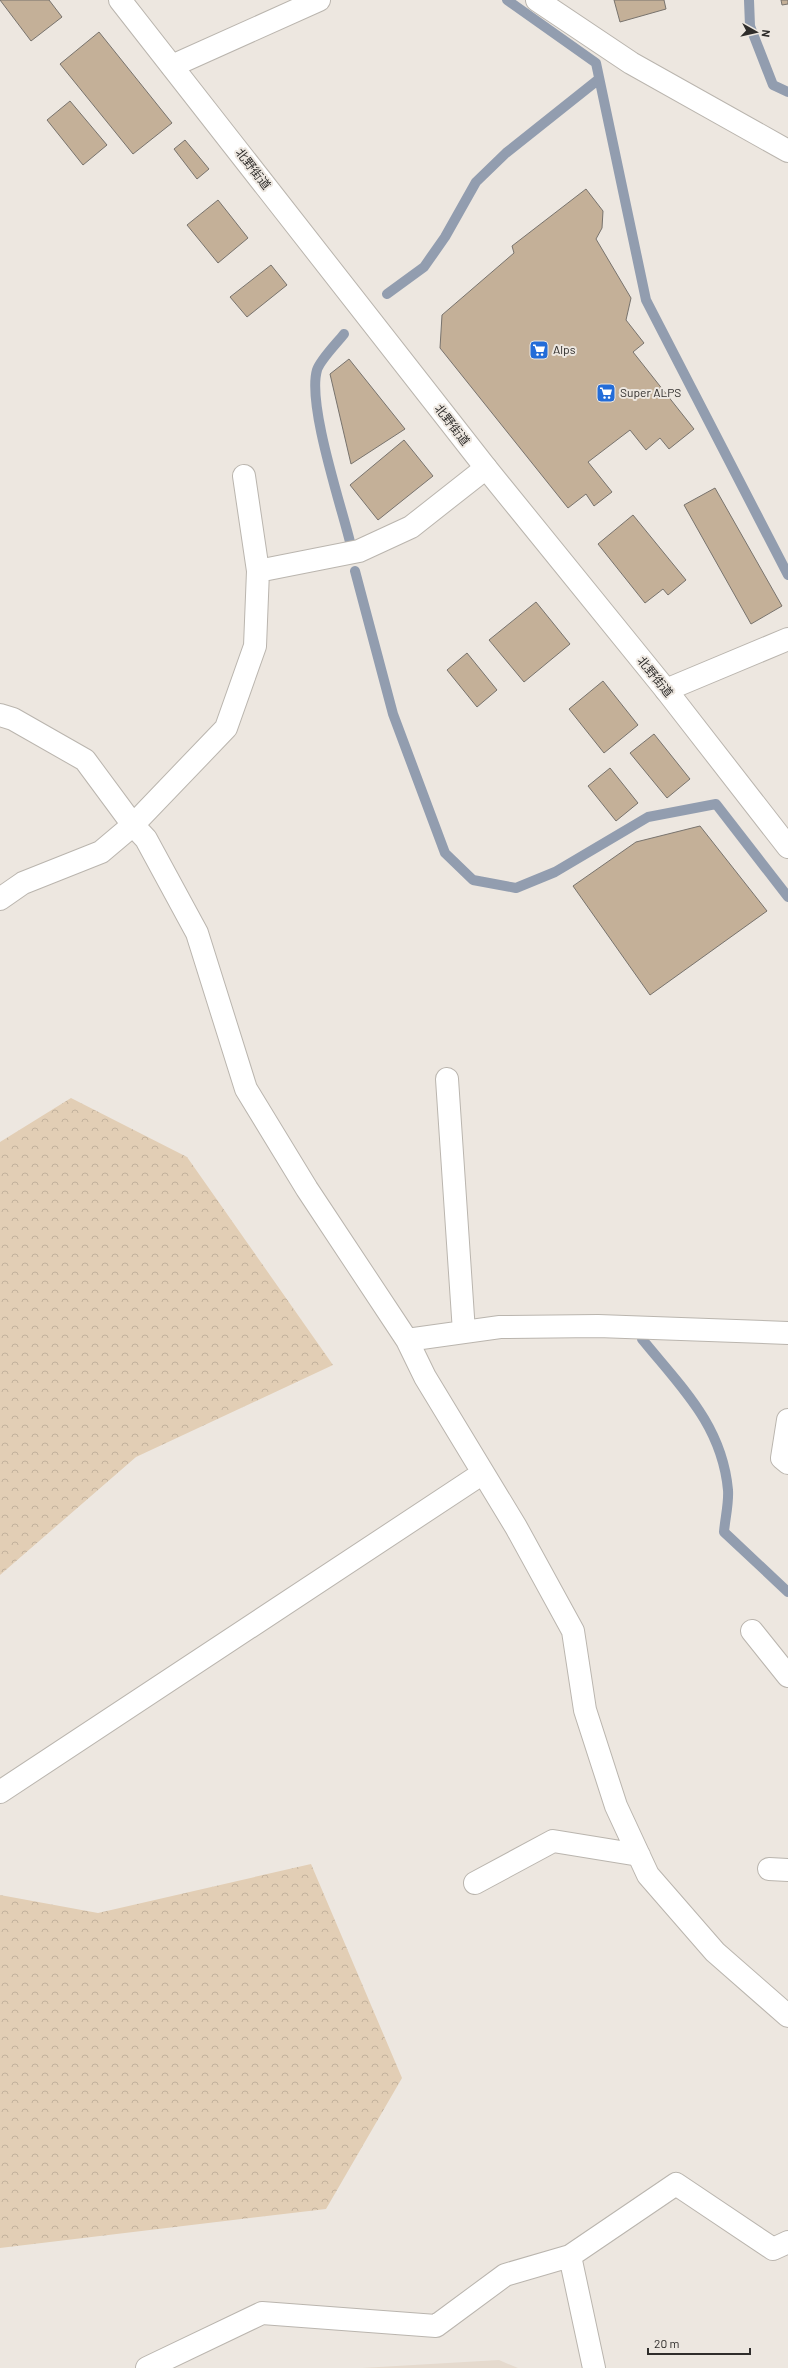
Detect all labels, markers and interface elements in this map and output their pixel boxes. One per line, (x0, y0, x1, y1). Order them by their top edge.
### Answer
north arrow (736, 12, 776, 52)
text: N (759, 29, 773, 38)
street label: 北野街道 (233, 145, 274, 192)
supermarket icon: Alps (528, 339, 550, 361)
place label: Alps (553, 342, 576, 356)
supermarket icon: Super ALPS (595, 382, 617, 404)
place label: Super ALPS (620, 385, 681, 399)
street label: 北野街道 (432, 401, 473, 448)
street label: 北野街道 (635, 653, 676, 699)
scale bar (648, 2330, 750, 2356)
text: 20 m (654, 2336, 680, 2350)

